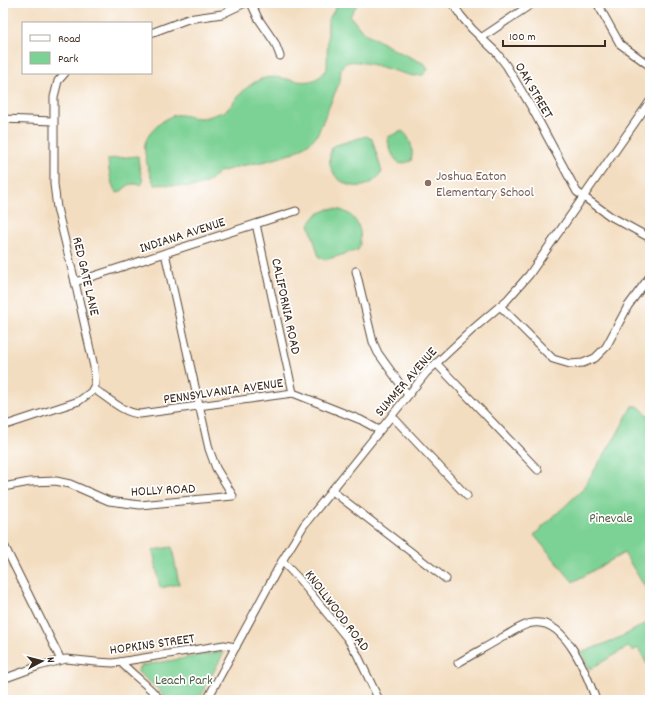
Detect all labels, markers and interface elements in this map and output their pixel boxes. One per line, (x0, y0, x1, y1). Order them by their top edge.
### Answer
legend (22, 22, 152, 74)
scale bar (503, 22, 605, 48)
text: 100 m (509, 29, 536, 46)
text: Road (58, 31, 80, 48)
text: Park (58, 51, 79, 68)
street label: OAK STREET (509, 59, 558, 123)
place label: Joshua Eaton Elementary School (436, 167, 535, 203)
marker: Joshua Eaton Elementary School (423, 178, 433, 188)
street label: INDIANA AVENUE (137, 212, 229, 259)
street label: RED GATE LANE (66, 235, 104, 318)
street label: CALIFORNIA ROAD (265, 257, 305, 356)
street label: SUMMER AVENUE (371, 343, 443, 422)
street label: PENNSYLVANIA AVENUE (162, 374, 285, 410)
street label: HOLLY ROAD (130, 479, 196, 503)
park label: Pinevale (589, 509, 633, 529)
street label: KNOLLWOOD ROAD (299, 566, 374, 656)
street label: HOPKINS STREET (109, 629, 196, 661)
north arrow (22, 641, 62, 681)
text: N (42, 656, 58, 664)
park label: Leach Park (155, 671, 213, 691)

